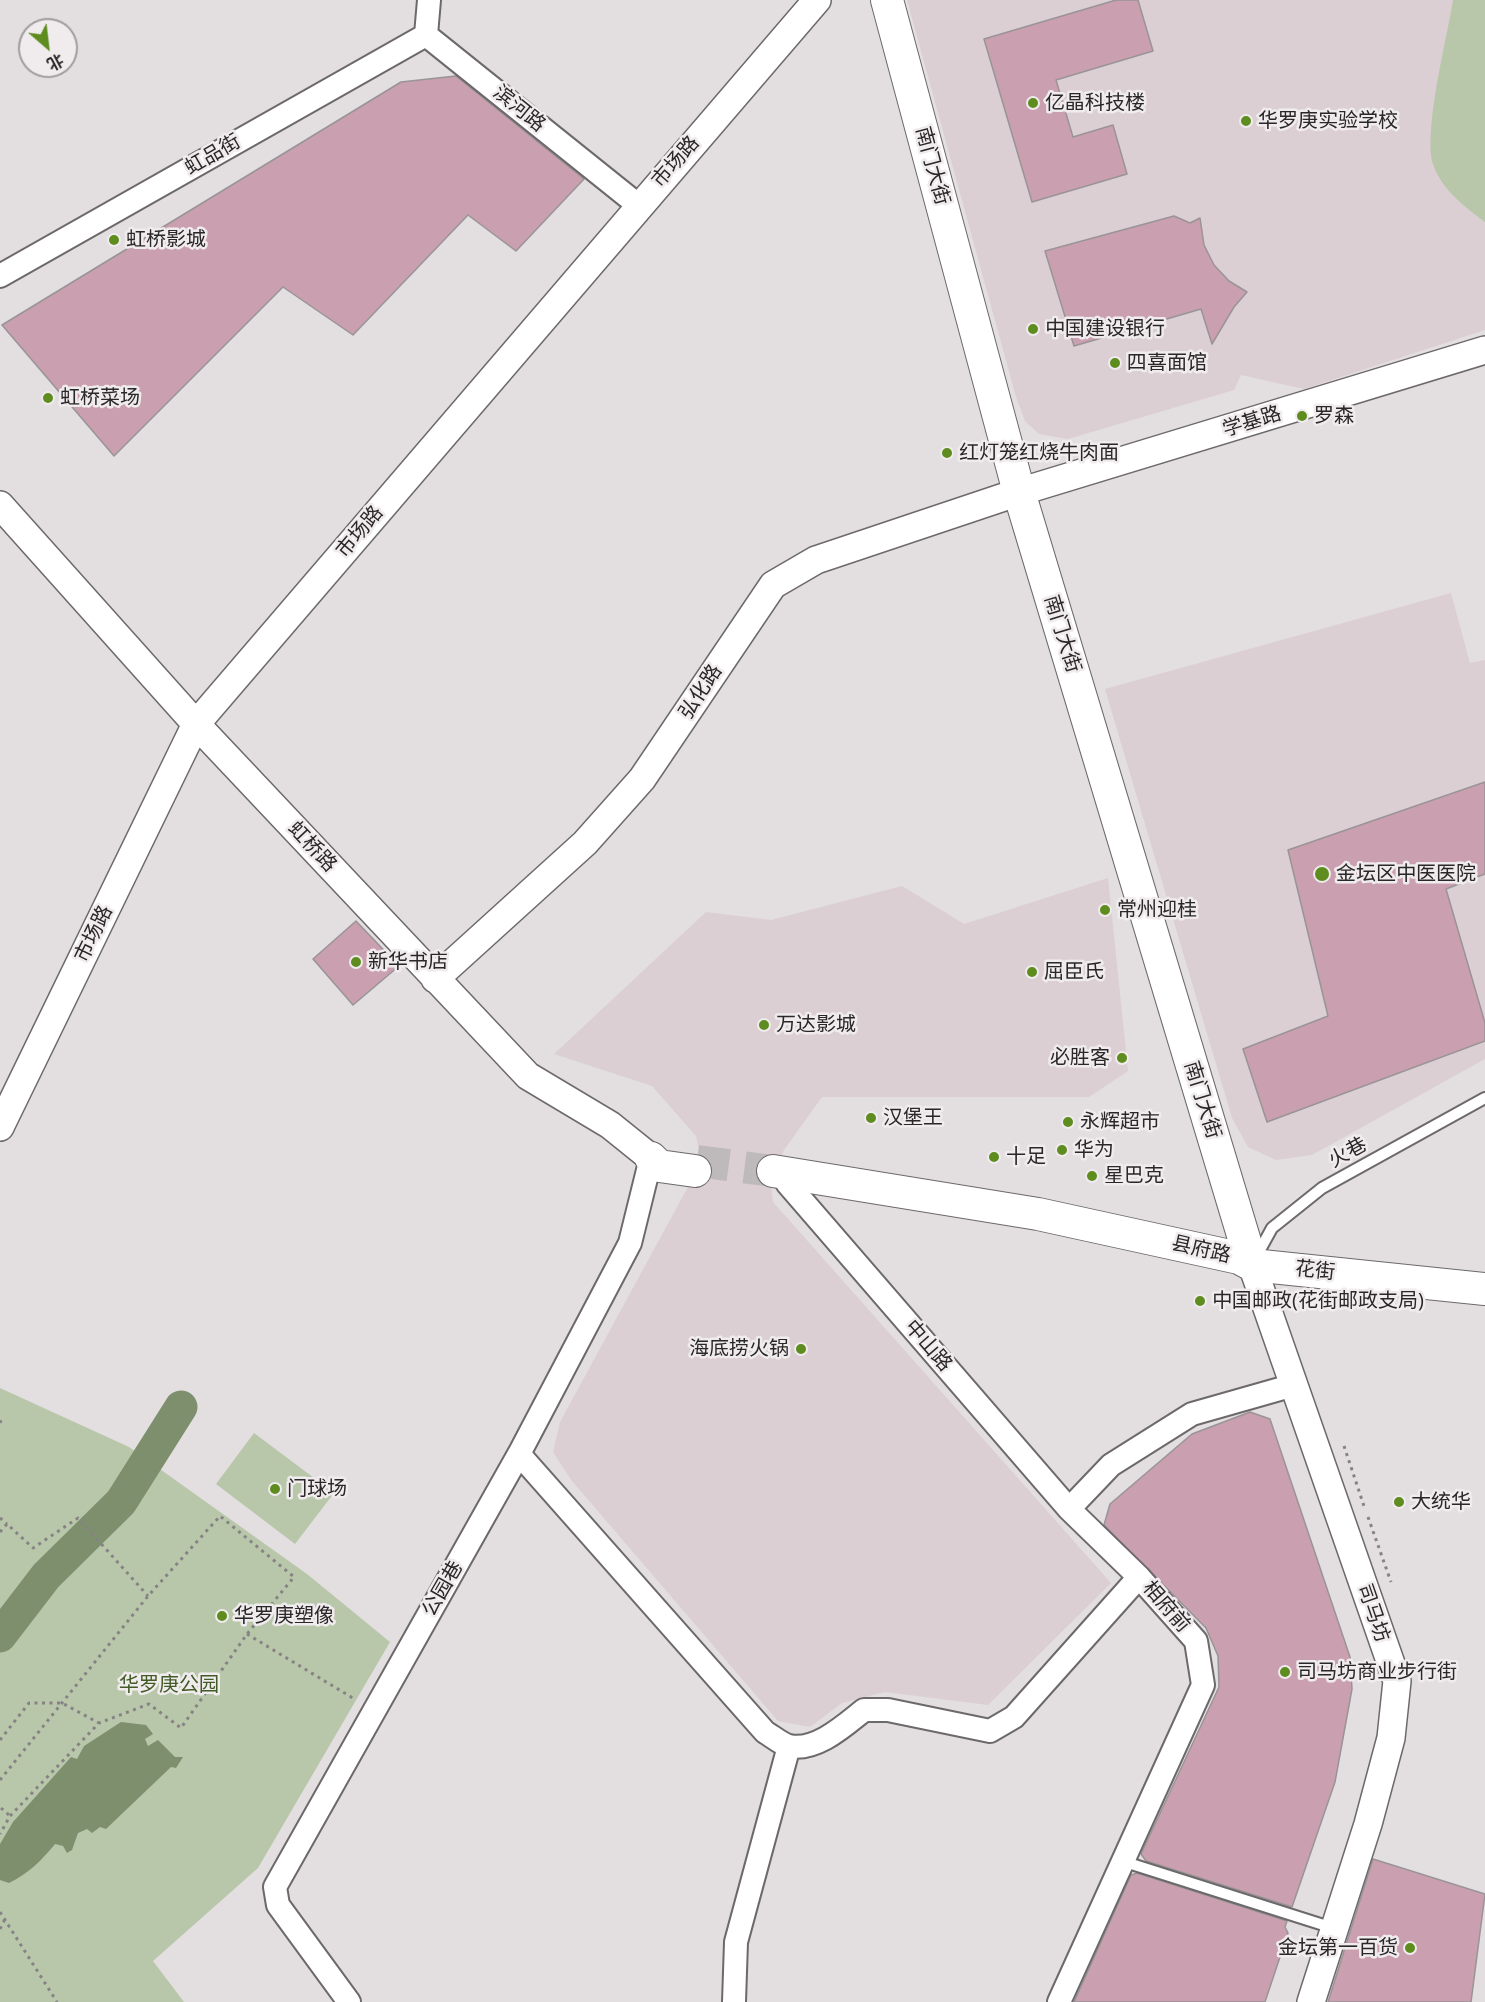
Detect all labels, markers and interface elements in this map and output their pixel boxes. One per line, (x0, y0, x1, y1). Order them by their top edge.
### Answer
north arrow (18, 18, 78, 78)
text: 北 (43, 49, 68, 76)
street label: 滨河路 (488, 81, 550, 137)
place label: 亿晶科技楼 (1045, 91, 1145, 115)
marker: 亿晶科技楼 (1026, 96, 1040, 110)
place label: 华罗庚实验学校 (1258, 109, 1398, 133)
marker: 华罗庚实验学校 (1239, 114, 1253, 128)
street label: 南门大街 (910, 124, 954, 208)
street label: 虹品街 (181, 130, 245, 180)
street label: 市场路 (647, 131, 705, 193)
place label: 虹桥影城 (126, 228, 206, 252)
marker: 虹桥影城 (107, 233, 121, 247)
place label: 中国建设银行 (1045, 317, 1165, 341)
marker: 中国建设银行 (1026, 322, 1040, 336)
place label: 四喜面馆 (1127, 351, 1207, 375)
marker: 四喜面馆 (1108, 356, 1122, 370)
place label: 虹桥菜场 (60, 386, 140, 410)
marker: 虹桥菜场 (41, 391, 55, 405)
street label: 学基路 (1220, 402, 1284, 442)
place label: 罗森 (1314, 404, 1354, 428)
marker: 罗森 (1295, 409, 1309, 423)
place label: 红灯笼红烧牛肉面 (959, 441, 1119, 465)
marker: 红灯笼红烧牛肉面 (940, 446, 954, 460)
street label: 市场路 (332, 501, 388, 563)
street label: 南门大街 (1039, 592, 1085, 676)
street label: 弘化路 (675, 660, 727, 724)
street label: 虹桥路 (283, 817, 341, 877)
place label: 金坛区中医医院 (1336, 862, 1476, 886)
marker: 金坛区中医医院 (1313, 865, 1331, 883)
place label: 常州迎桂 (1117, 898, 1197, 922)
street label: 市场路 (70, 902, 118, 966)
marker: 常州迎桂 (1098, 903, 1112, 917)
place label: 新华书店 (368, 950, 448, 974)
marker: 新华书店 (349, 955, 363, 969)
place label: 屈臣氏 (1044, 960, 1104, 984)
marker: 屈臣氏 (1025, 965, 1039, 979)
place label: 万达影城 (776, 1013, 856, 1037)
marker: 万达影城 (757, 1018, 771, 1032)
place label: 必胜客 (1050, 1046, 1110, 1070)
marker: 必胜客 (1115, 1051, 1129, 1065)
street label: 南门大街 (1179, 1058, 1225, 1142)
place label: 汉堡王 (883, 1106, 943, 1130)
place label: 永辉超市 (1080, 1110, 1160, 1134)
marker: 汉堡王 (864, 1111, 878, 1125)
marker: 永辉超市 (1061, 1115, 1075, 1129)
street label: 火巷 (1325, 1133, 1371, 1173)
place label: 华为 (1074, 1138, 1114, 1162)
marker: 华为 (1055, 1143, 1069, 1157)
place label: 十足 (1006, 1145, 1046, 1169)
marker: 十足 (987, 1150, 1001, 1164)
place label: 星巴克 (1104, 1164, 1164, 1188)
marker: 星巴克 (1085, 1169, 1099, 1183)
street label: 县府路 (1169, 1232, 1233, 1268)
street label: 花街 (1294, 1257, 1336, 1285)
place label: 中国邮政(花街邮政支局) (1212, 1289, 1424, 1313)
marker: 中国邮政(花街邮政支局) (1193, 1294, 1207, 1308)
street label: 中山路 (899, 1315, 957, 1377)
place label: 海底捞火锅 (689, 1337, 789, 1361)
marker: 海底捞火锅 (794, 1342, 808, 1356)
place label: 门球场 (287, 1477, 347, 1501)
marker: 门球场 (268, 1482, 282, 1496)
place label: 大统华 (1411, 1490, 1471, 1514)
marker: 大统华 (1392, 1495, 1406, 1509)
street label: 公园巷 (418, 1557, 468, 1621)
street label: 相府前 (1137, 1576, 1195, 1638)
street label: 司马坊 (1352, 1581, 1394, 1645)
place label: 华罗庚塑像 (234, 1604, 334, 1628)
marker: 华罗庚塑像 (215, 1609, 229, 1623)
place label: 司马坊商业步行街 (1297, 1660, 1457, 1684)
marker: 司马坊商业步行街 (1278, 1665, 1292, 1679)
park label: 华罗庚公园 (119, 1673, 219, 1697)
place label: 金坛第一百货 (1278, 1936, 1398, 1960)
marker: 金坛第一百货 (1403, 1941, 1417, 1955)

